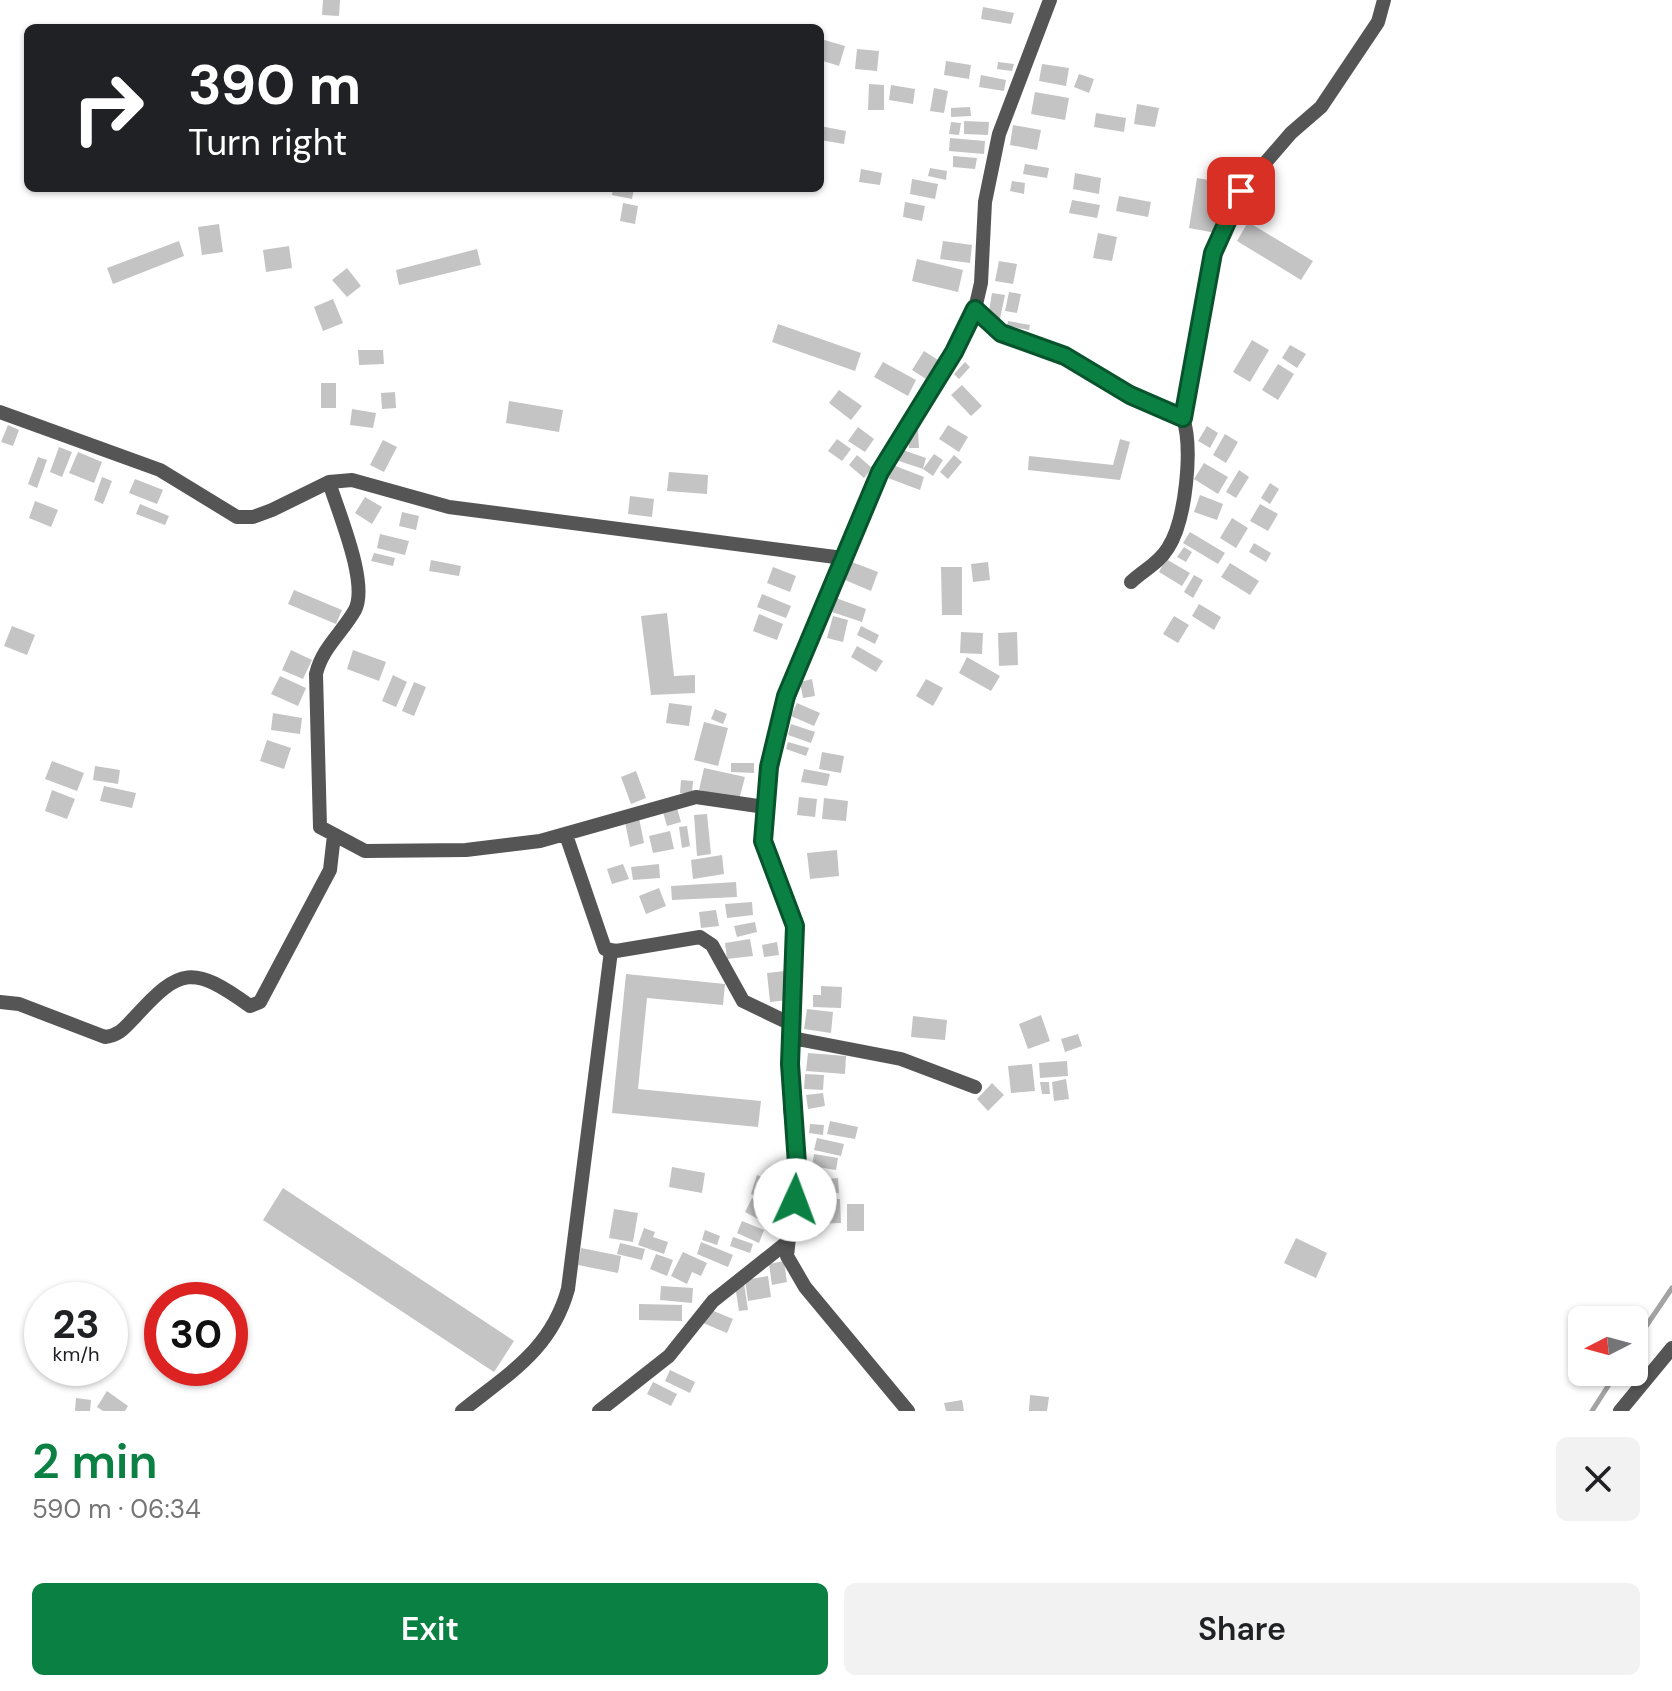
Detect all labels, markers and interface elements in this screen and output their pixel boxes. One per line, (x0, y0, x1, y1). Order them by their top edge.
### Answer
text: 390 m (188, 48, 361, 121)
icon: right (56, 56, 160, 160)
text: Turn right (188, 119, 347, 166)
pin (1207, 157, 1275, 225)
icon: arrive (1219, 169, 1263, 213)
position arrow (753, 1158, 837, 1242)
speed limit sign: 30 (144, 1282, 248, 1386)
text: 23 (52, 1298, 100, 1350)
north arrow (1568, 1306, 1648, 1386)
map controls (1568, 1306, 1648, 1386)
text: km/h (52, 1341, 100, 1367)
text: 2 min (32, 1430, 158, 1493)
button: close (1556, 1437, 1640, 1521)
text: 590 m · 06:34 (32, 1492, 201, 1526)
button: Exit (32, 1583, 828, 1675)
button: Share (844, 1583, 1640, 1675)

